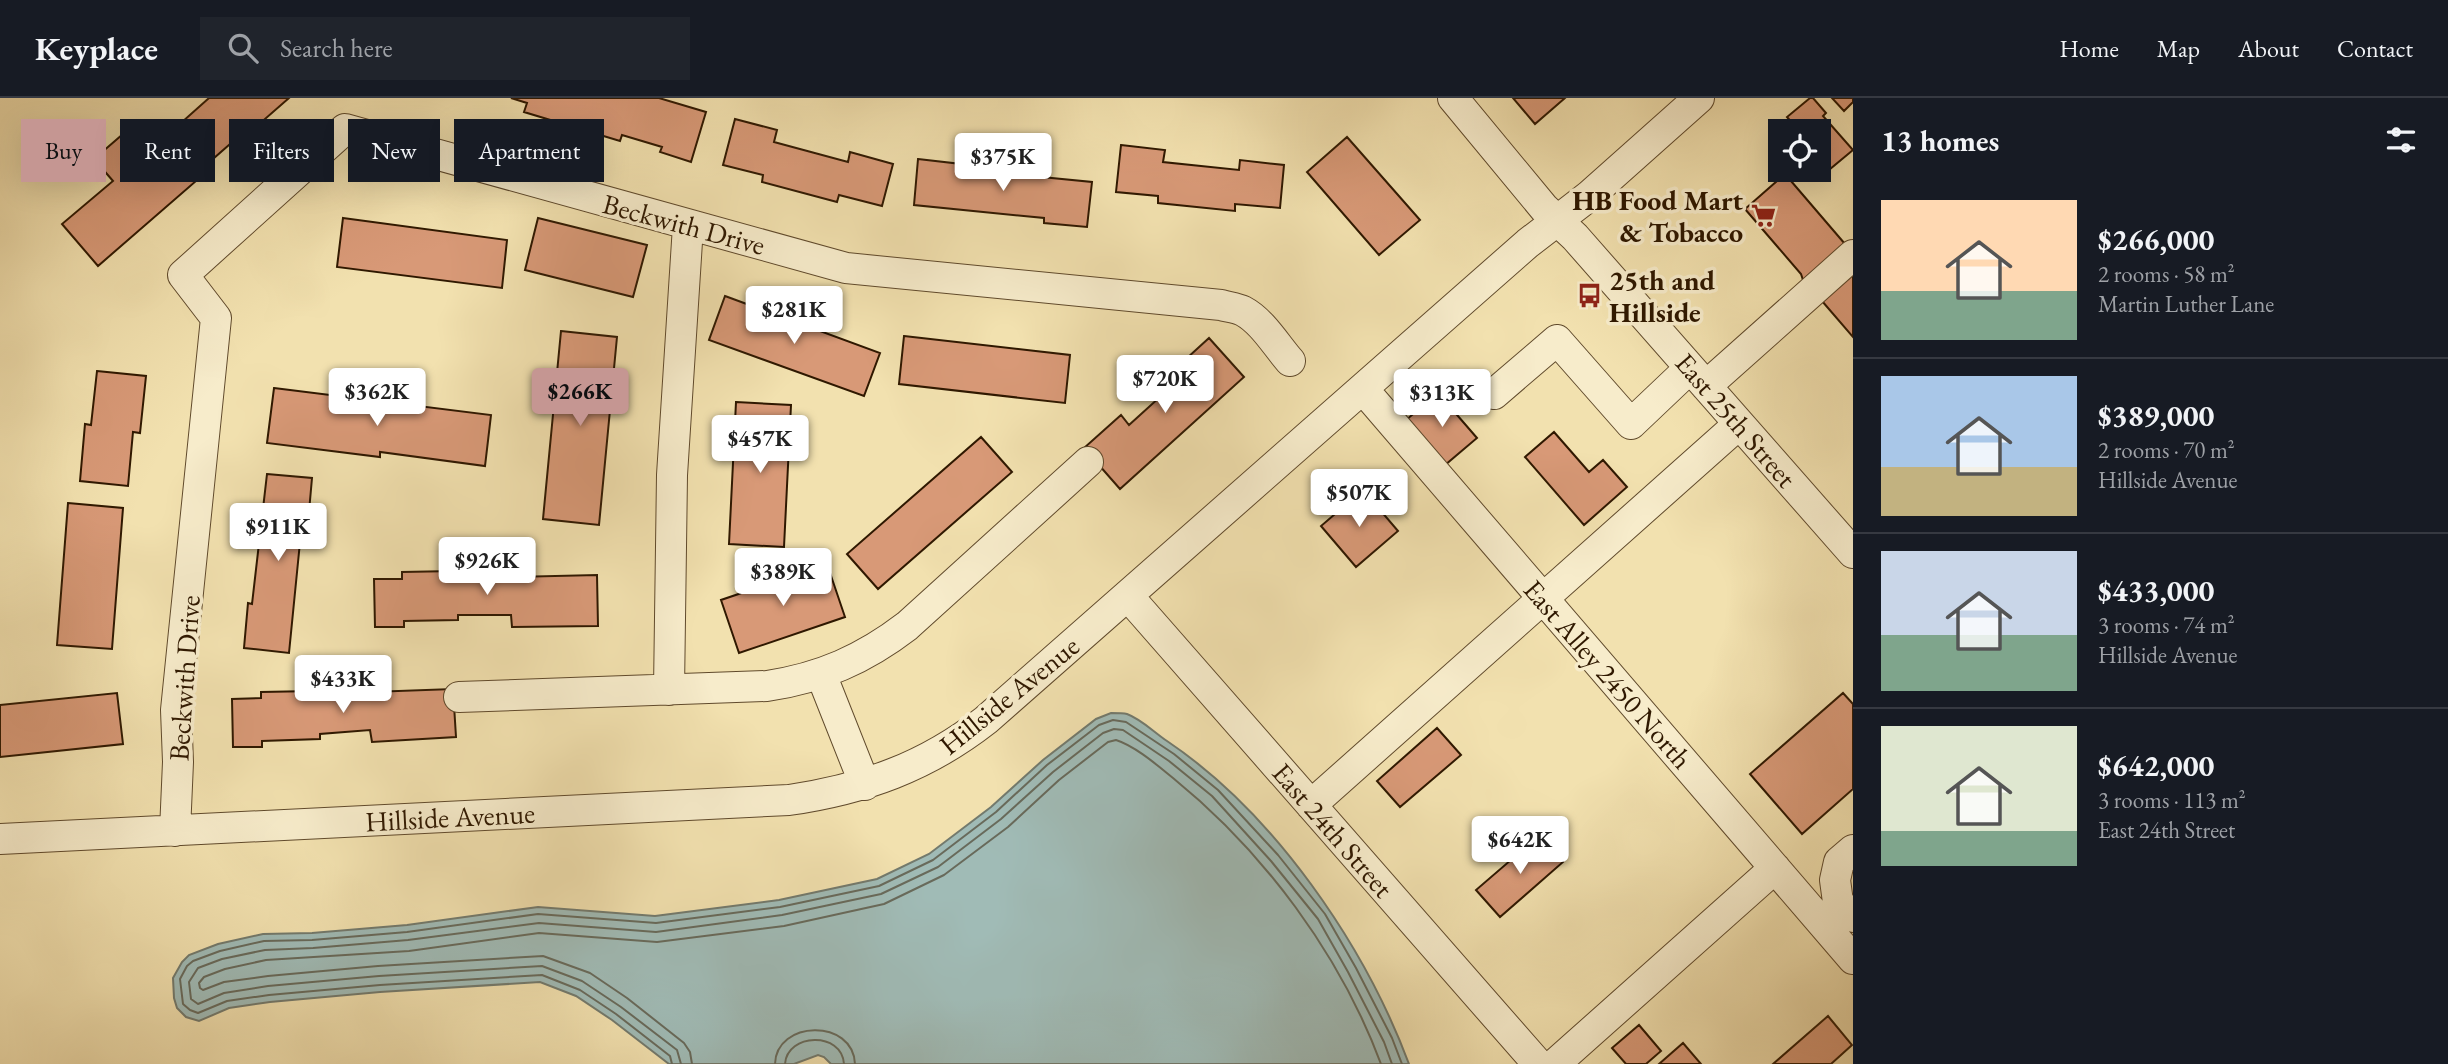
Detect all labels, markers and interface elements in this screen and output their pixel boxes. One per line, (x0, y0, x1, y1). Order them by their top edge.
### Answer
search box (200, 17, 690, 80)
text: Keyplace (35, 27, 158, 70)
icon: search (224, 29, 262, 67)
text: Search here (280, 31, 393, 65)
text: Home (2059, 33, 2119, 64)
text: Map (2157, 33, 2200, 64)
text: About (2238, 33, 2299, 64)
text: Contact (2337, 33, 2413, 64)
chip: Buy (21, 119, 106, 182)
chip: Rent (120, 119, 215, 182)
chip: Filters (229, 119, 334, 182)
chip: New (348, 119, 440, 182)
chip: Apartment (454, 119, 604, 182)
map controls (1768, 119, 1831, 182)
button: locate (1768, 119, 1831, 182)
text: 13 homes (1881, 121, 1999, 160)
icon: filters (2382, 121, 2420, 159)
pin: $375K (954, 134, 1052, 193)
text: $375K (971, 141, 1035, 171)
place label: HB Food Mart & Tobacco (1572, 182, 1743, 250)
street label: Beckwith Drive (599, 185, 769, 263)
supermarket icon: HB Food Mart & Tobacco (1749, 202, 1777, 230)
text: $266,000 (2098, 220, 2214, 259)
icon: home (1937, 228, 2021, 312)
text: 2 rooms · 58 m² (2098, 259, 2235, 289)
place label: 25th and Hillside (1609, 262, 1716, 330)
bus stop icon: 25th and Hillside (1575, 282, 1603, 310)
pin: $281K (745, 286, 843, 346)
text: Martin Luther Lane (2098, 289, 2274, 319)
text: $281K (762, 294, 826, 324)
street label: East 25th Street (1668, 345, 1804, 495)
pin: $720K (1116, 356, 1214, 415)
text: $720K (1133, 363, 1197, 393)
pin: $362K (328, 368, 426, 428)
pin: $266K (531, 368, 629, 428)
pin: $313K (1393, 370, 1491, 429)
text: $362K (345, 376, 409, 406)
text: $266K (548, 376, 612, 406)
text: $313K (1410, 377, 1474, 407)
text: $389,000 (2098, 396, 2214, 435)
icon: home (1937, 404, 2021, 488)
pin: $457K (711, 416, 809, 475)
text: $457K (728, 423, 792, 453)
text: 2 rooms · 70 m² (2098, 435, 2235, 465)
text: Hillside Avenue (2098, 465, 2238, 495)
pin: $507K (1310, 470, 1408, 529)
text: $507K (1327, 477, 1391, 507)
pin: $911K (229, 504, 327, 563)
text: $911K (246, 511, 310, 541)
pin: $926K (438, 538, 536, 597)
text: $926K (455, 545, 519, 575)
pin: $389K (734, 548, 832, 608)
text: $389K (751, 556, 815, 586)
text: $433,000 (2098, 571, 2214, 610)
street label: East Alley 2450 North (1516, 572, 1700, 776)
icon: home (1937, 579, 2021, 663)
street label: Beckwith Drive (160, 594, 208, 762)
text: 3 rooms · 74 m² (2098, 610, 2235, 640)
street label: Hillside Avenue (932, 627, 1086, 762)
text: Hillside Avenue (2098, 640, 2238, 670)
pin: $433K (294, 656, 392, 715)
text: $433K (311, 663, 375, 693)
text: $642,000 (2098, 746, 2214, 785)
icon: home (1937, 754, 2021, 838)
street label: East 24th Street (1265, 755, 1401, 905)
text: 3 rooms · 113 m² (2098, 785, 2246, 815)
street label: Hillside Avenue (364, 795, 536, 839)
text: East 24th Street (2098, 815, 2235, 845)
pin: $642K (1471, 816, 1569, 876)
text: $642K (1488, 824, 1552, 854)

